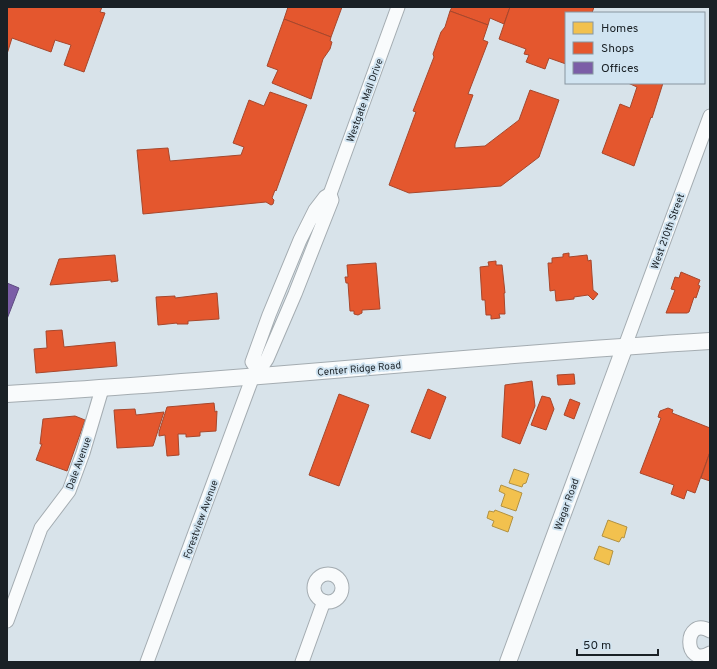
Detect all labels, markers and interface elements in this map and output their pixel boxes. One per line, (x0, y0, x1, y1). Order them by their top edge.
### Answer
legend (565, 12, 705, 84)
text: Homes (601, 21, 638, 37)
text: Shops (601, 41, 634, 57)
street label: Westgate Mall Drive (344, 57, 387, 144)
text: Offices (601, 61, 639, 77)
street label: West 210th Street (649, 192, 688, 271)
street label: Center Ridge Road (317, 359, 402, 380)
street label: Dale Avenue (64, 435, 95, 492)
street label: Wagar Road (552, 477, 583, 532)
street label: Forestview Avenue (181, 478, 222, 561)
scale bar (577, 631, 658, 657)
text: 50 m (583, 638, 611, 654)

